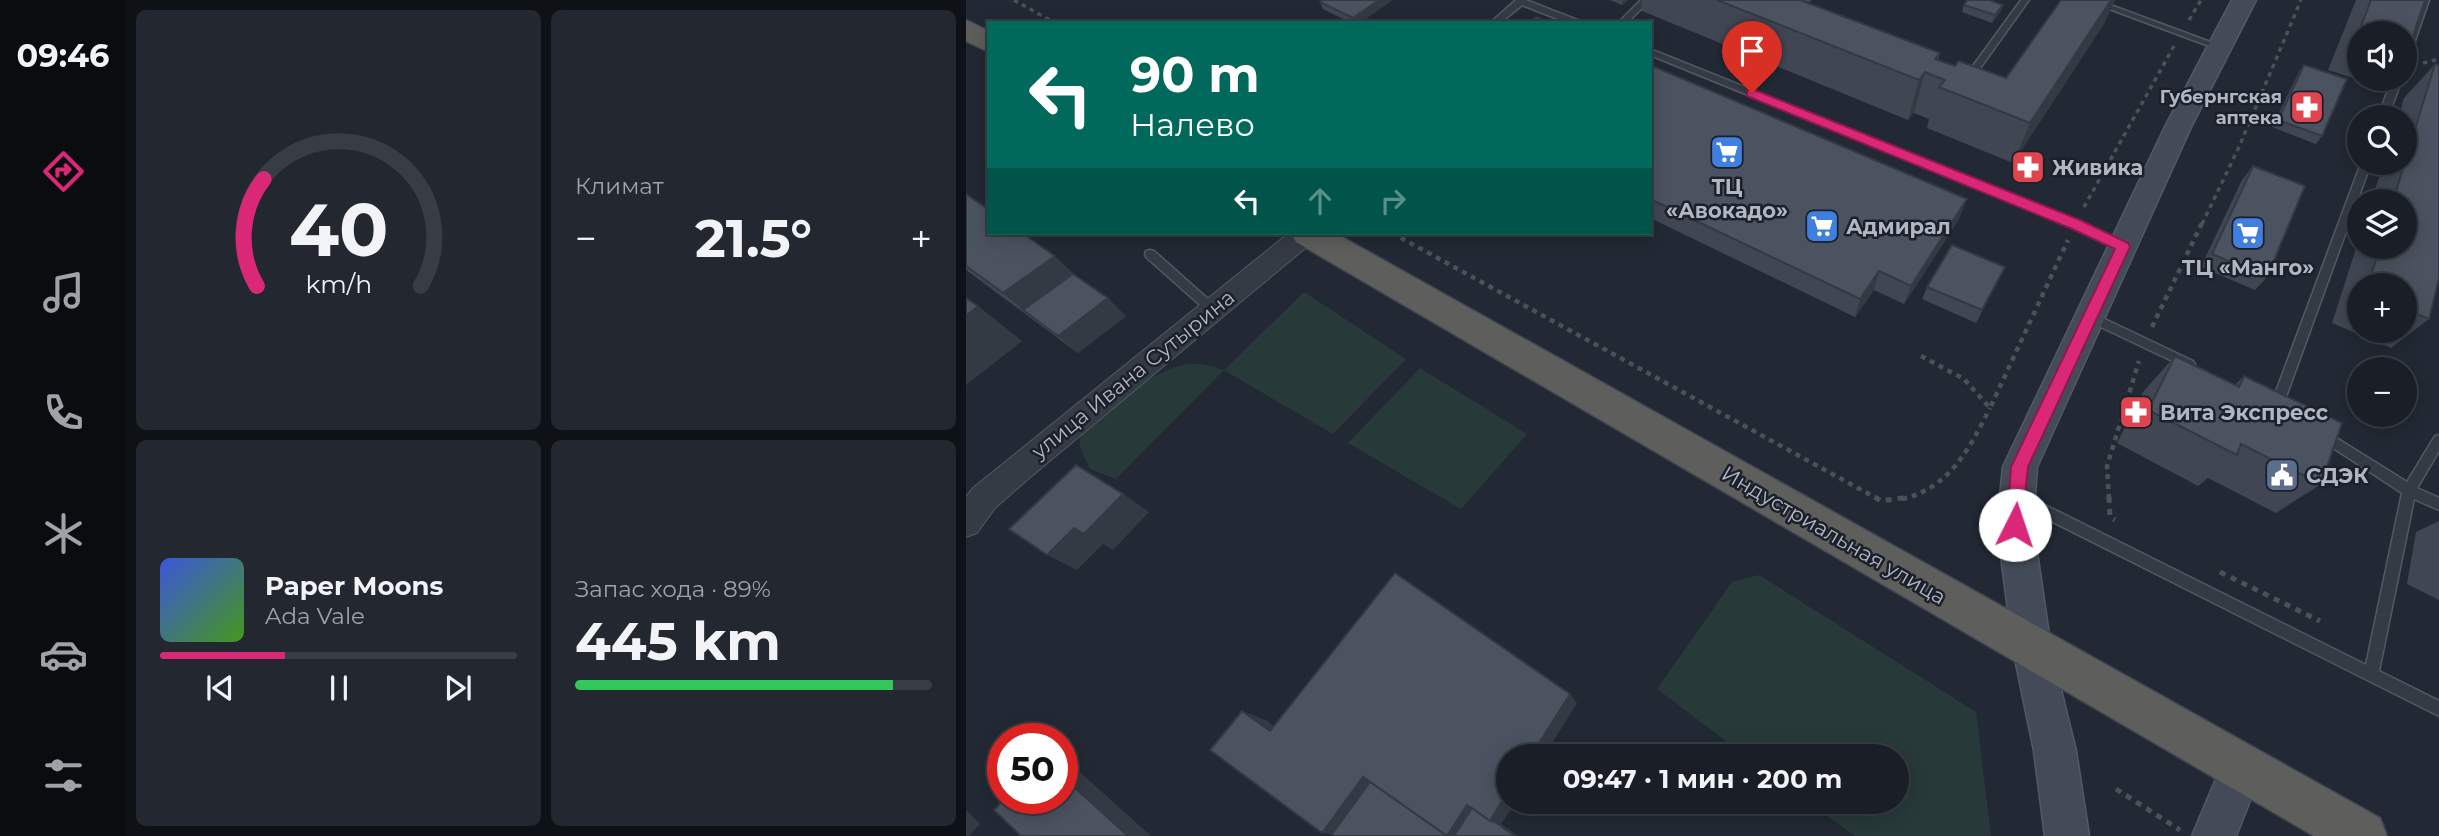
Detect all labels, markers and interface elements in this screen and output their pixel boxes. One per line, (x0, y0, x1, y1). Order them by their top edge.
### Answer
pin (1722, 21, 1782, 93)
map controls (2347, 21, 2417, 427)
button: sound (2347, 21, 2417, 91)
icon: arrive (1733, 32, 1771, 70)
text: 09:46 (17, 36, 109, 75)
text: 90 m (1130, 45, 1260, 104)
icon: left (1015, 49, 1106, 140)
place label: Губернгская аптека (2160, 86, 2282, 129)
pharmacy icon: Губернгская аптека (2288, 88, 2326, 126)
text: Налево (1130, 105, 1255, 144)
button: search (2347, 105, 2417, 175)
supermarket icon: ТЦ «Авокадо» (1708, 133, 1746, 171)
icon: directions (39, 147, 88, 196)
pharmacy icon: Живика (2009, 148, 2047, 186)
place label: Живика (2052, 155, 2143, 180)
text: Климат (575, 172, 664, 200)
place label: ТЦ «Авокадо» (1666, 174, 1788, 223)
icon: left (1228, 182, 1266, 220)
icon: ahead (1301, 182, 1339, 220)
icon: right (1374, 182, 1412, 220)
text: 40 (289, 186, 388, 274)
button: layers (2347, 189, 2417, 259)
text: 21.5° (695, 207, 812, 270)
supermarket icon: Адмирал (1803, 207, 1841, 245)
place label: Адмирал (1846, 214, 1951, 239)
supermarket icon: ТЦ «Манго» (2229, 214, 2267, 252)
text: − (575, 215, 597, 262)
text: + (910, 215, 932, 262)
place label: ТЦ «Манго» (2182, 255, 2314, 280)
icon: music (39, 268, 88, 317)
text: km/h (305, 269, 372, 299)
button: + (2347, 273, 2417, 343)
street label: улица Ивана Сутырина (1026, 284, 1239, 464)
button: − (2347, 357, 2417, 427)
icon: phone (39, 388, 88, 437)
pharmacy icon: Вита Экспресс (2117, 393, 2155, 431)
place label: Вита Экспресс (2160, 400, 2329, 425)
public building icon: СДЭК (2263, 456, 2301, 494)
street label: Индустриальная улица (1718, 461, 1950, 609)
place label: СДЭК (2306, 463, 2369, 488)
position arrow (1978, 488, 2052, 562)
icon: climate (39, 509, 88, 558)
text: Paper Moons (265, 570, 443, 602)
text: Запас хода · 89% (575, 575, 771, 603)
text: Ada Vale (265, 602, 365, 630)
text: 445 km (575, 610, 781, 673)
icon: car (39, 630, 88, 679)
icon: previous (201, 669, 239, 707)
icon: pause (320, 669, 358, 707)
icon: next (439, 669, 477, 707)
speed limit sign: 50 (987, 723, 1078, 814)
icon: filters (39, 751, 88, 800)
text: 09:47 · 1 мин · 200 m (1563, 763, 1842, 795)

